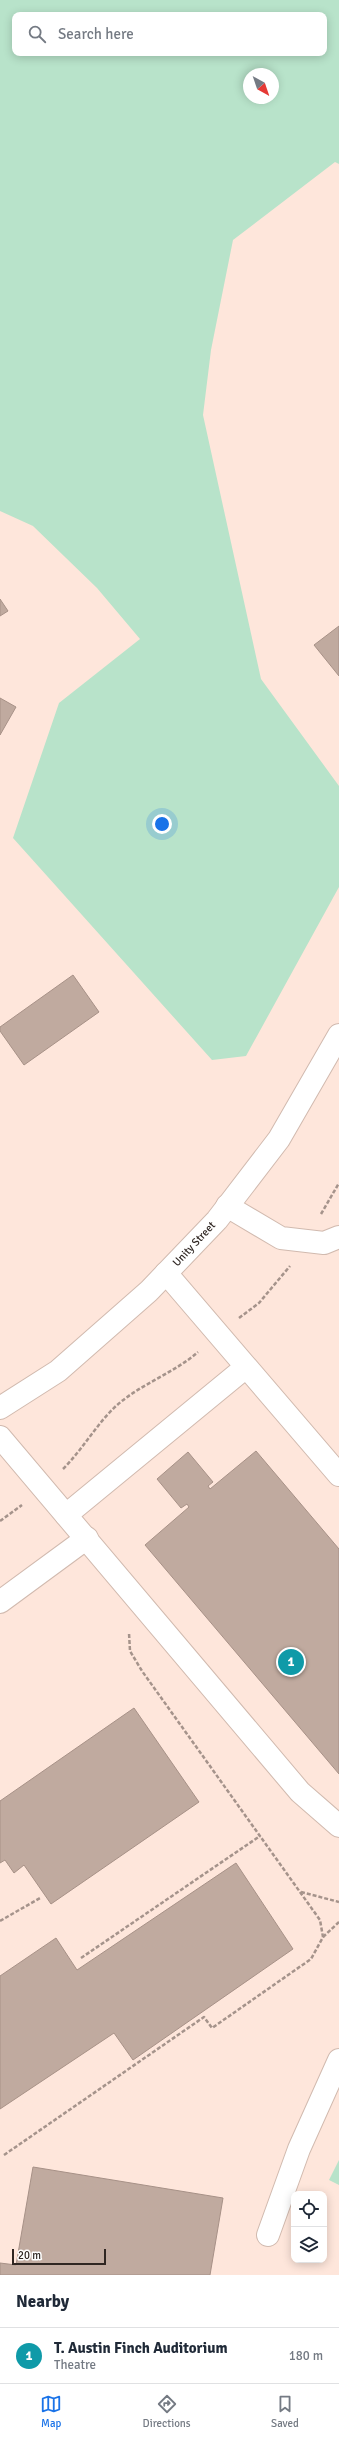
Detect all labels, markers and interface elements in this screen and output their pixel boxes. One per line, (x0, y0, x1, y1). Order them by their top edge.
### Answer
search box (12, 12, 327, 56)
icon: search (26, 23, 48, 45)
text: Search here (58, 25, 134, 43)
north arrow (243, 68, 279, 104)
your location (152, 814, 172, 834)
street label: Unity Street (170, 1219, 218, 1269)
pin: 1 (278, 1647, 304, 1677)
map controls (291, 2191, 327, 2263)
button: locate (291, 2191, 327, 2227)
button: layers (291, 2227, 327, 2263)
scale bar (12, 2247, 106, 2266)
text: 20 m (18, 2249, 41, 2262)
text: Nearby (16, 2291, 69, 2312)
text: T. Austin Finch Auditorium (54, 2339, 228, 2357)
text: 1 (25, 2348, 33, 2364)
text: 180 m (289, 2348, 323, 2364)
text: Theatre (54, 2357, 96, 2373)
tab: Map (40, 2393, 62, 2430)
tab: Directions (143, 2393, 191, 2430)
tab: Saved (271, 2393, 299, 2430)

